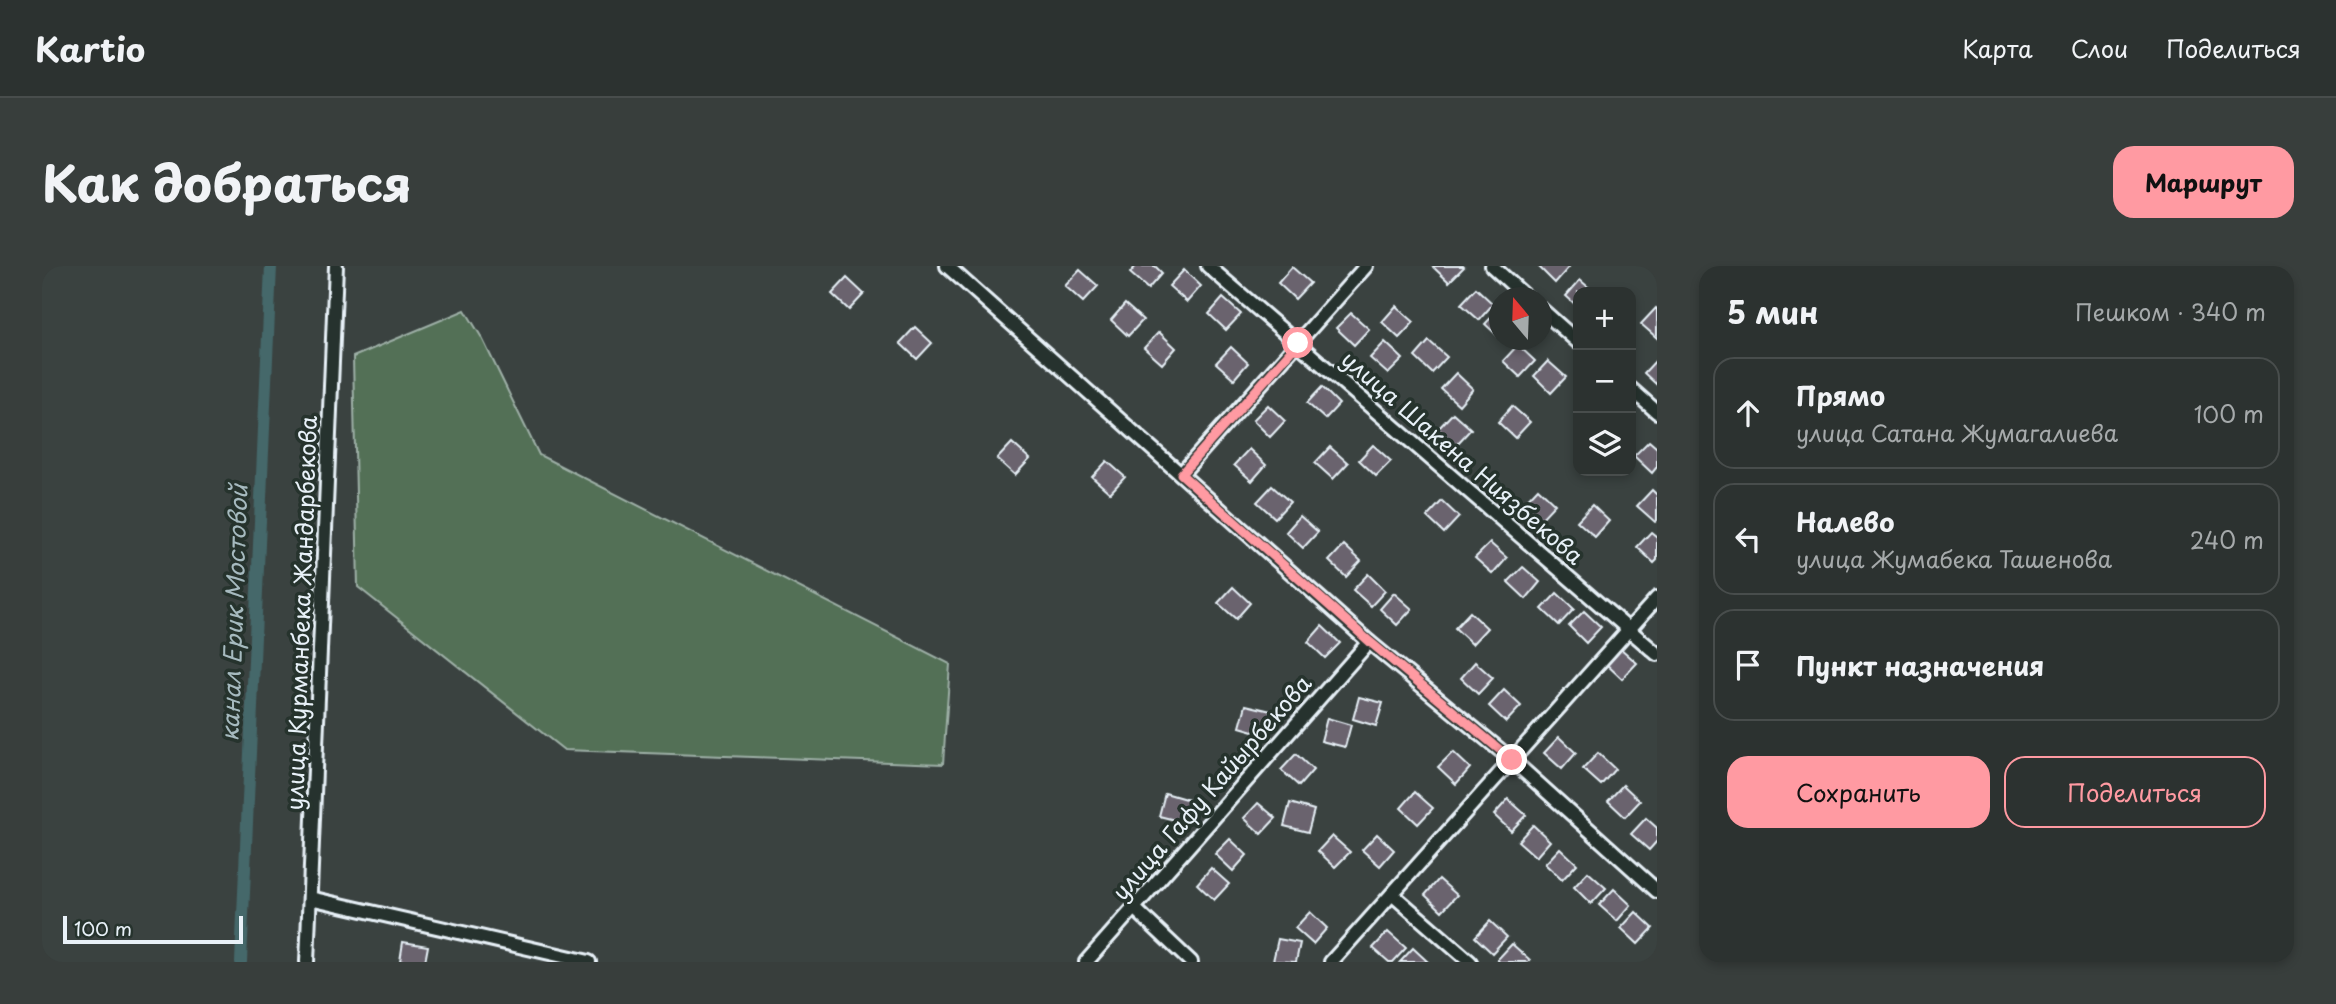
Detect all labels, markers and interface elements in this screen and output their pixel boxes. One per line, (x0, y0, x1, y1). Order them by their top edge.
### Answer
text: Kartio (35, 23, 145, 73)
text: Карта (1962, 30, 2033, 66)
text: Слои (2071, 30, 2128, 66)
text: Поделиться (2166, 30, 2301, 66)
text: Как добраться (42, 145, 412, 219)
button: Маршрут (2113, 146, 2294, 218)
north arrow (1489, 287, 1552, 350)
map controls (1573, 287, 1636, 476)
button: + (1573, 287, 1636, 350)
text: 5 мин (1727, 289, 1819, 334)
text: Пешком · 340 m (2075, 294, 2266, 329)
route start (1282, 327, 1313, 358)
street label: улица Шакена Ниязбекова (1334, 342, 1592, 573)
button: − (1573, 350, 1636, 413)
text: Прямо (1796, 376, 1885, 415)
icon: ahead (1729, 394, 1767, 432)
text: 100 m (2194, 396, 2264, 431)
button: layers (1573, 413, 1636, 476)
street label: улица Курманбека Жандарбекова (276, 414, 325, 811)
text: улица Сатана Жумагалиева (1796, 415, 2118, 450)
water label: канал Ерик Мостовой (211, 481, 256, 742)
text: Налево (1796, 502, 1894, 541)
icon: left (1729, 520, 1767, 558)
text: 240 m (2190, 522, 2264, 557)
text: улица Жумабека Ташенова (1796, 541, 2112, 576)
icon: arrive (1729, 646, 1767, 684)
text: Пункт назначения (1796, 646, 2044, 685)
street label: улица Гафу Кайырбекова (1103, 666, 1319, 907)
route end (1496, 744, 1527, 775)
button: Сохранить (1727, 756, 1990, 828)
button: Поделиться (2004, 756, 2266, 828)
scale bar (63, 913, 243, 945)
text: 100 m (74, 914, 132, 942)

